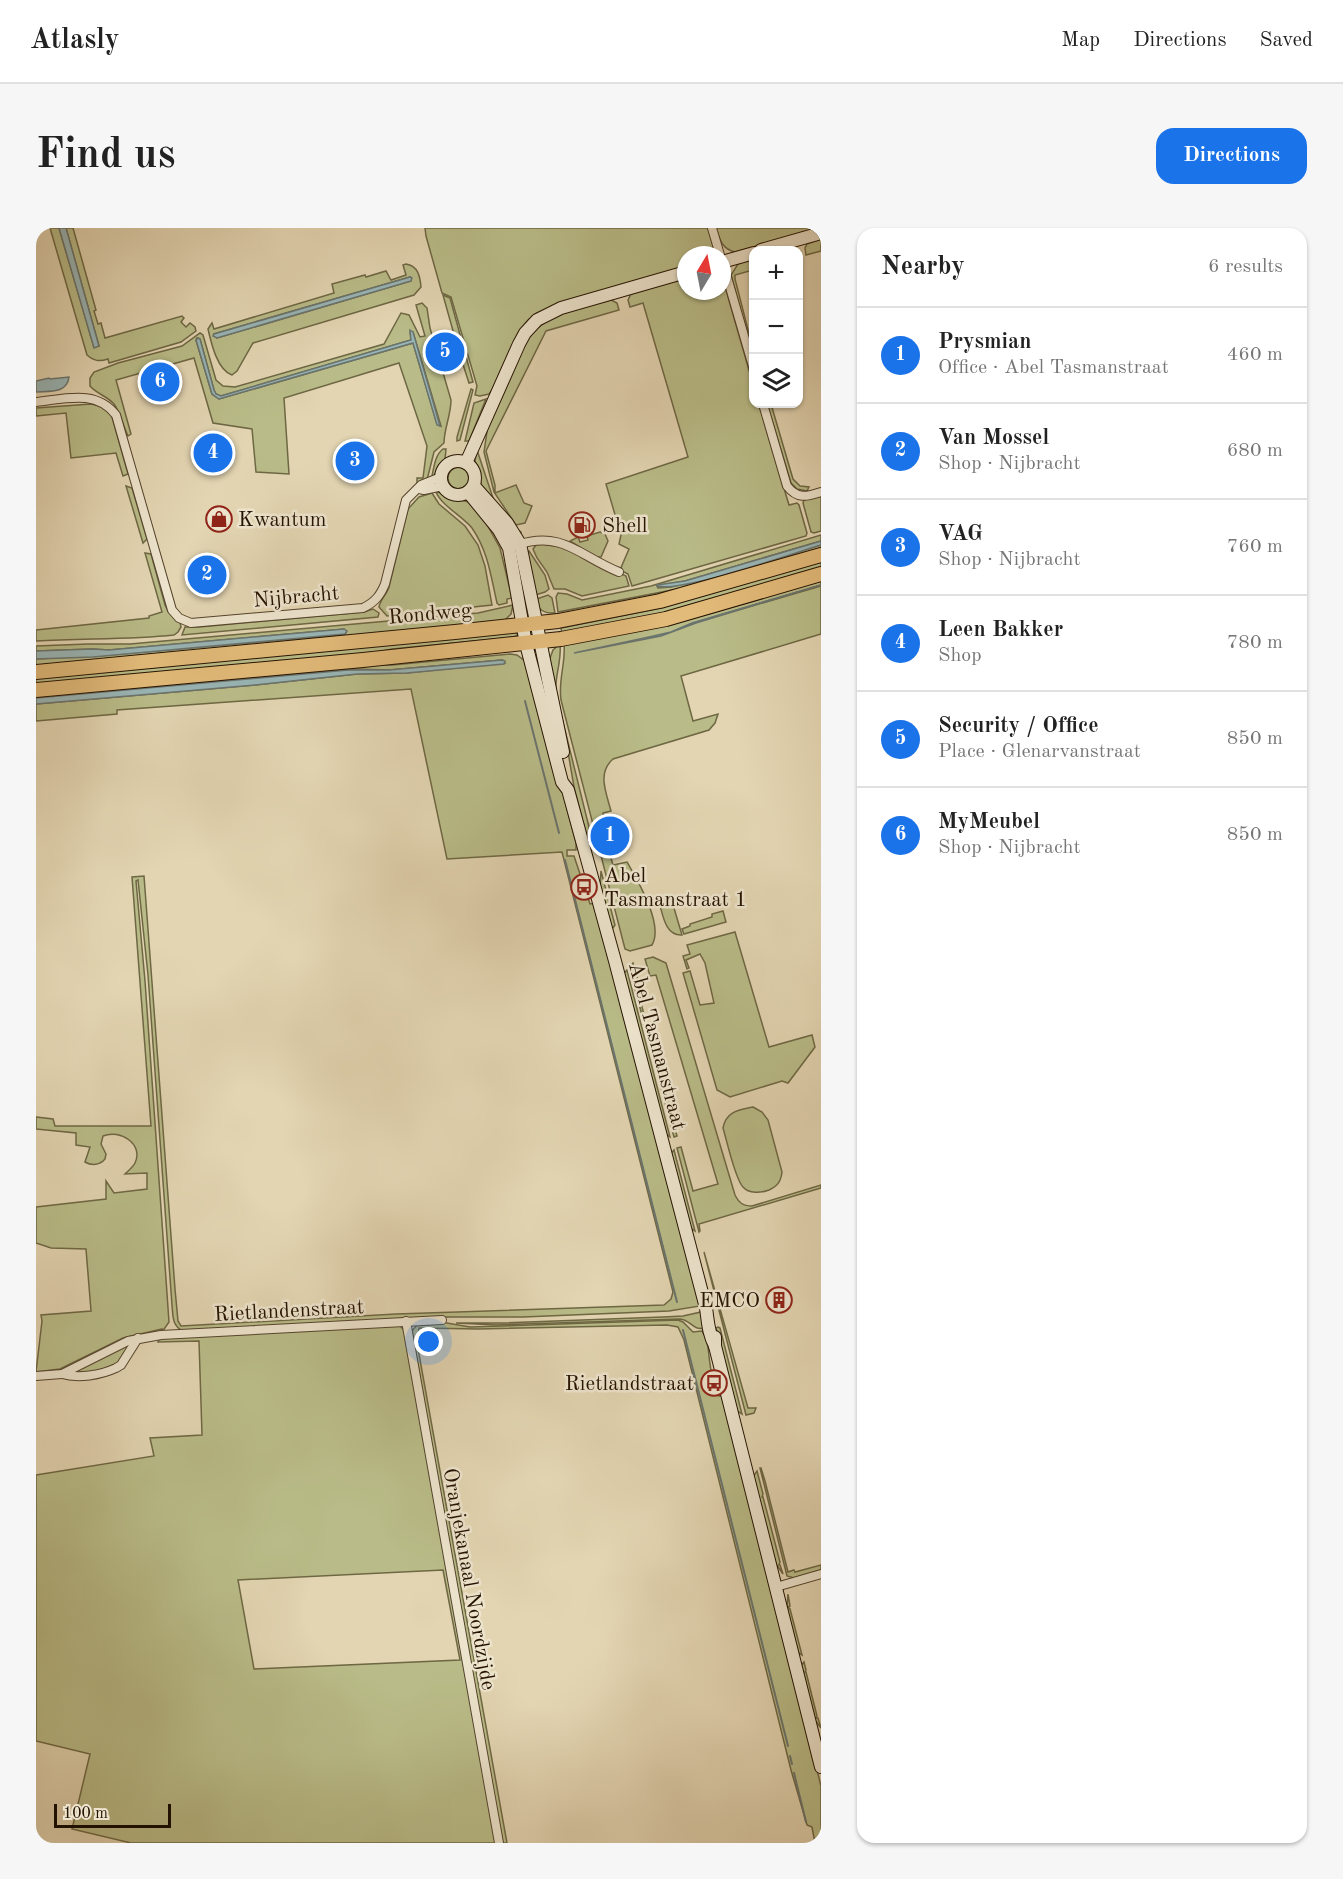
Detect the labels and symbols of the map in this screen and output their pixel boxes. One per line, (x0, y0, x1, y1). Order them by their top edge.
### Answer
north arrow (677, 246, 731, 300)
pin: 5 (426, 330, 464, 374)
pin: 6 (140, 360, 180, 404)
pin: 4 (194, 430, 232, 476)
pin: 3 (336, 438, 374, 484)
shop icon: Kwantum (204, 504, 234, 534)
place label: Kwantum (238, 510, 326, 531)
fuel station icon: Shell (567, 510, 597, 540)
place label: Shell (602, 516, 648, 537)
pin: 2 (188, 552, 226, 598)
street label: Nijbracht (252, 583, 340, 612)
street label: Rondweg (387, 600, 474, 629)
pin: 1 (590, 814, 630, 858)
place label: Abel Tasmanstraat 1 (604, 866, 747, 911)
bus stop icon: Abel Tasmanstraat 1 (569, 872, 599, 902)
street label: Abel Tasmanstraat (624, 960, 689, 1133)
building icon: EMCO (764, 1285, 794, 1315)
place label: EMCO (699, 1291, 760, 1312)
street label: Rietlandenstraat (214, 1297, 365, 1326)
your location (414, 1327, 443, 1356)
bus stop icon: Rietlandstraat (699, 1368, 729, 1398)
place label: Rietlandstraat (565, 1374, 694, 1395)
street label: Oranjekanaal Noordzijde (439, 1467, 498, 1692)
scale bar (54, 1801, 171, 1828)

